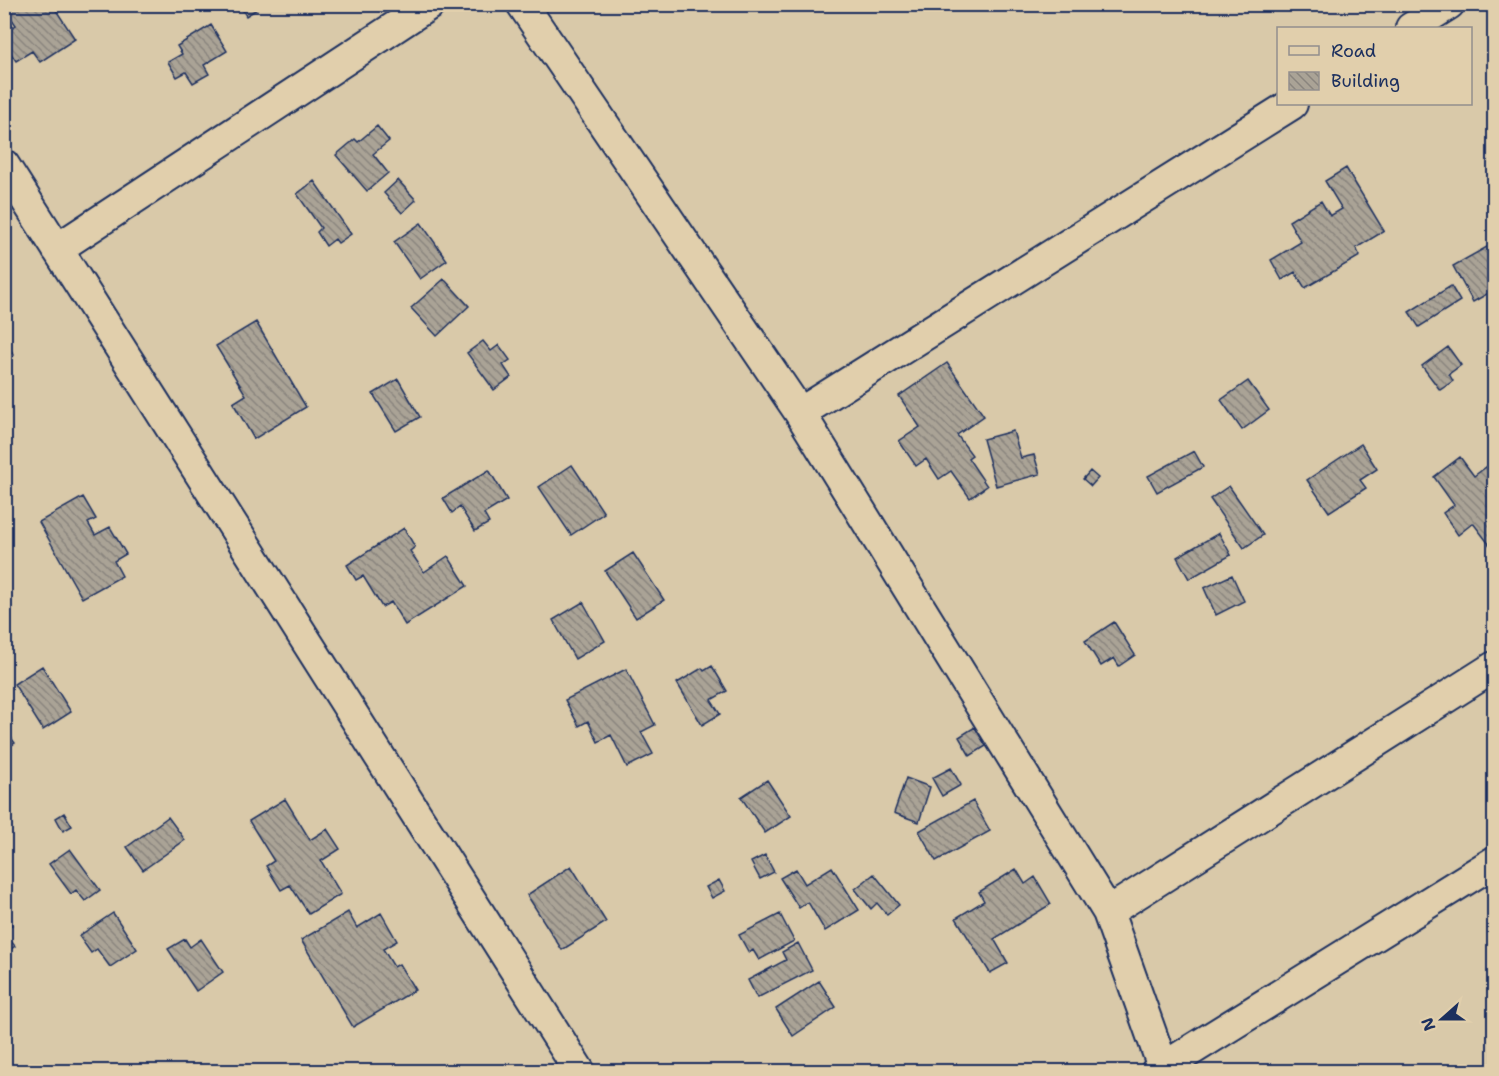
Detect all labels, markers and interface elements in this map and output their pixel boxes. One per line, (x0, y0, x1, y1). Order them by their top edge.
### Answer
legend (1277, 27, 1472, 105)
text: Road (1331, 39, 1376, 63)
text: Building (1331, 69, 1400, 93)
north arrow (1412, 989, 1472, 1049)
text: N (1416, 1015, 1441, 1034)

